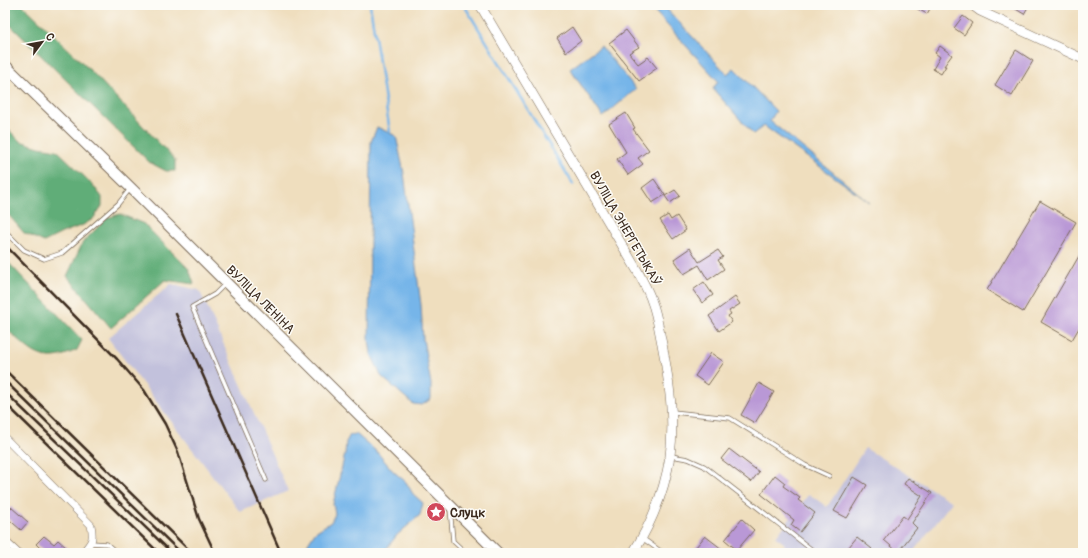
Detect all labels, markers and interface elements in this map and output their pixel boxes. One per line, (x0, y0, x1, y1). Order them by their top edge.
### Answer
north arrow (22, 22, 62, 62)
text: С (43, 31, 57, 43)
street label: ВУЛІЦА ЭНЕРГЕТЫКАЎ (586, 169, 665, 289)
street label: ВУЛІЦА ЛЕНІНА (223, 262, 298, 338)
place icon: Слуцк (425, 501, 447, 523)
place label: Слуцк (450, 505, 486, 521)

